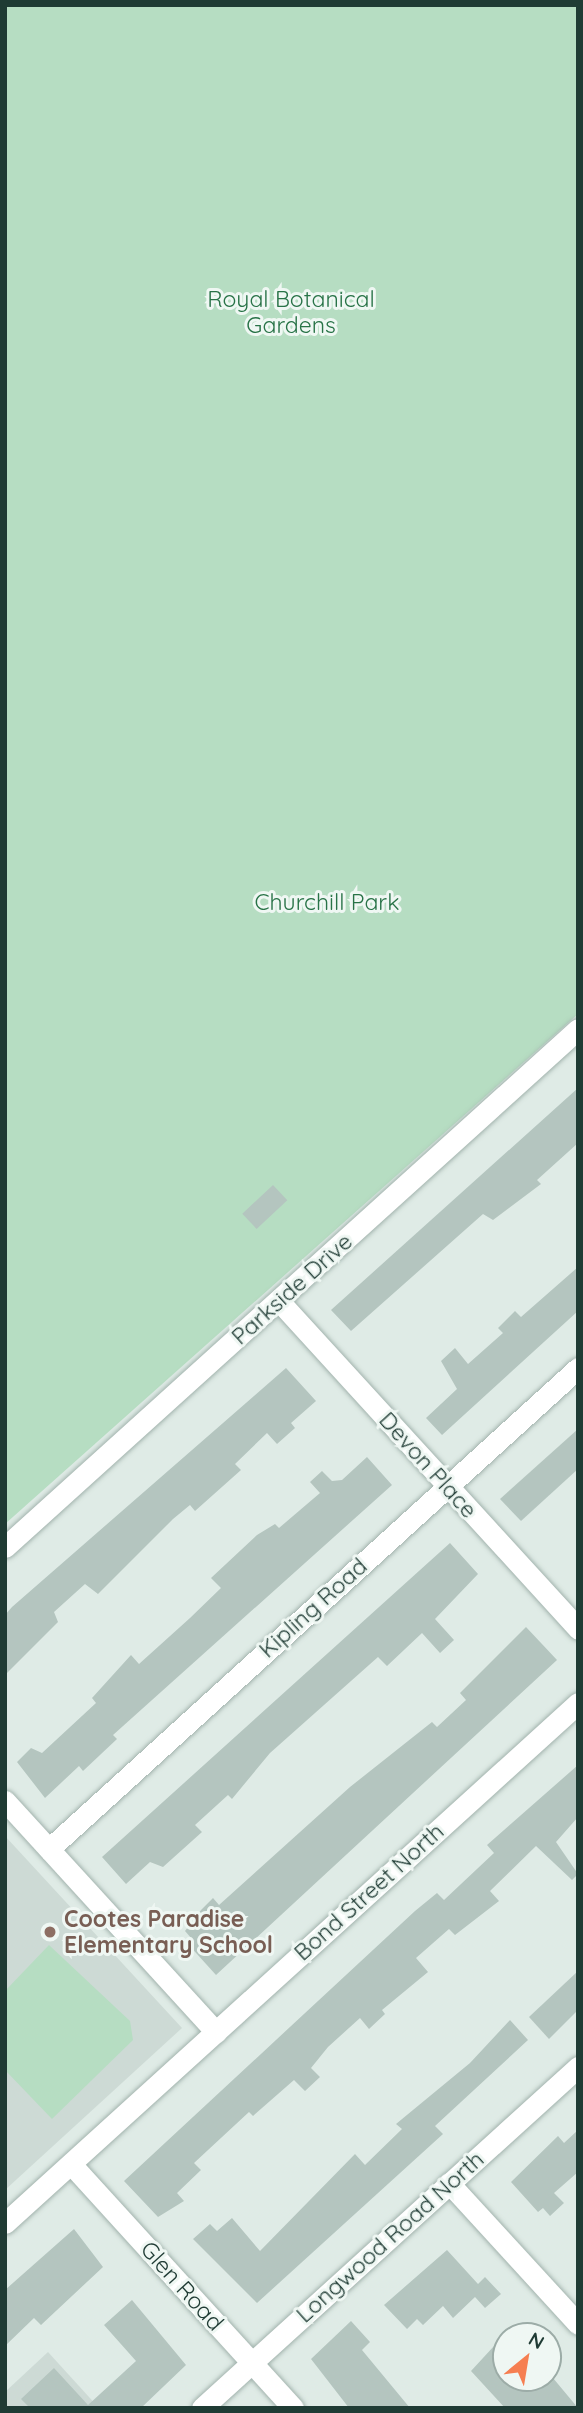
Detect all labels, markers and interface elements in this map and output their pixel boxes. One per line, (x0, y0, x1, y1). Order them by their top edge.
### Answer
park label: Royal Botanical Gardens (207, 285, 375, 339)
park label: Churchill Park (255, 888, 399, 916)
street label: Parkside Drive (226, 1228, 358, 1350)
street label: Devon Place (373, 1406, 483, 1524)
street label: Kipling Road (253, 1552, 373, 1664)
street label: Bond Street North (288, 1818, 450, 1966)
place label: Cootes Paradise Elementary School (64, 1905, 273, 1959)
marker: Cootes Paradise Elementary School (42, 1924, 58, 1940)
street label: Longwood Road North (291, 2146, 489, 2328)
street label: Glen Road (135, 2236, 229, 2336)
north arrow (492, 2322, 562, 2392)
text: N (524, 2327, 549, 2354)

